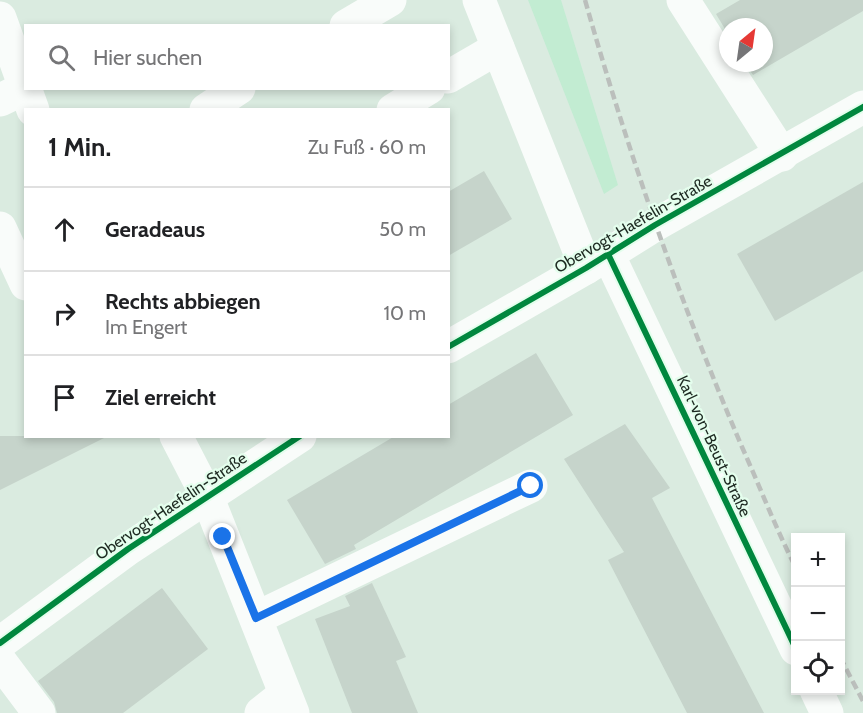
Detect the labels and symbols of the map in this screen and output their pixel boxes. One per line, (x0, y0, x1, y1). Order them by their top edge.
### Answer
north arrow (719, 18, 773, 72)
street label: Obervogt-Haefelin-Straße (551, 171, 715, 277)
street label: Karl-von-Beust-Straße (673, 372, 755, 520)
street label: Obervogt-Haefelin-Straße (92, 448, 250, 564)
route start (517, 472, 543, 498)
route end (209, 523, 235, 549)

